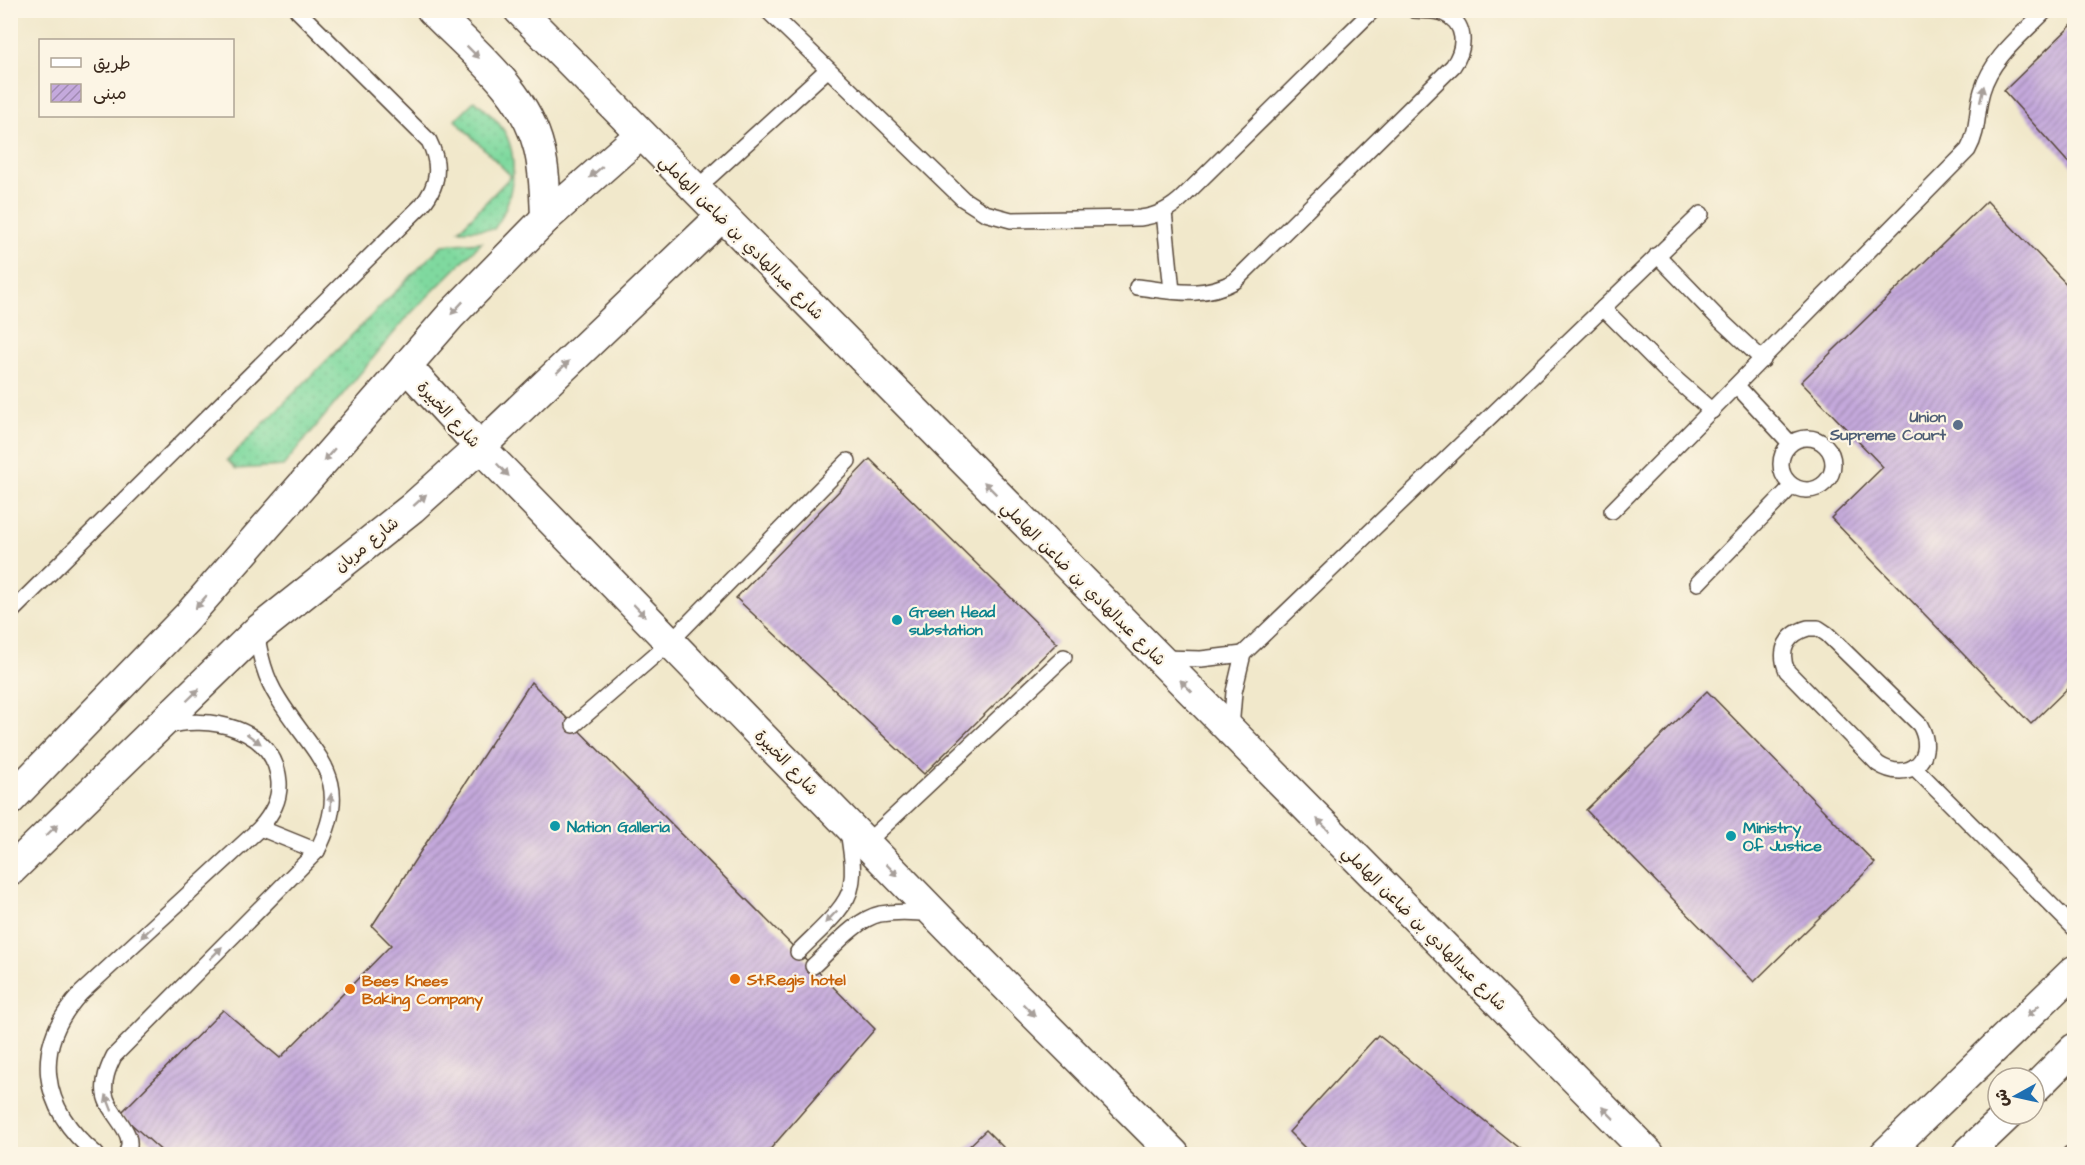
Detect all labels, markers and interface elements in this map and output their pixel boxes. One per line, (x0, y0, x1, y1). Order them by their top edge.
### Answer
legend (39, 39, 234, 117)
one-way arrow (466, 45, 481, 59)
text: طريق (93, 51, 131, 76)
text: مبنى (93, 81, 127, 106)
one-way arrow (1978, 85, 1988, 103)
street label: شارع عبدالهادي بن ضاعن الهاملي (652, 151, 828, 327)
one-way arrow (589, 165, 604, 178)
one-way arrow (450, 301, 464, 316)
one-way arrow (556, 361, 570, 375)
street label: شارع الخبيرة (412, 377, 485, 453)
place label: Union Supreme Court (1829, 406, 1947, 446)
marker: Union Supreme Court (1951, 418, 1965, 432)
one-way arrow (323, 447, 336, 462)
one-way arrow (495, 463, 509, 477)
one-way arrow (983, 481, 997, 495)
one-way arrow (413, 493, 428, 507)
street label: شارع عبدالهادي بن ضاعن الهاملي (994, 497, 1170, 673)
street label: شارع مربان (330, 512, 403, 577)
one-way arrow (195, 594, 208, 609)
place label: Green Head substation (909, 601, 996, 641)
one-way arrow (632, 602, 646, 617)
marker: Green Head substation (890, 613, 904, 627)
one-way arrow (1179, 679, 1193, 694)
one-way arrow (185, 688, 200, 702)
street label: شارع الخبيرة (749, 725, 823, 800)
one-way arrow (246, 733, 262, 745)
one-way arrow (326, 792, 336, 811)
place label: Nation Galleria (567, 816, 671, 838)
one-way arrow (1316, 817, 1330, 832)
place label: Ministry Of Justice (1743, 817, 1822, 857)
marker: Nation Galleria (548, 819, 562, 833)
one-way arrow (45, 824, 59, 838)
marker: Ministry Of Justice (1724, 829, 1738, 843)
street label: شارع عبدالهادي بن ضاعن الهاملي (1335, 842, 1511, 1018)
one-way arrow (885, 863, 899, 878)
one-way arrow (825, 909, 839, 923)
one-way arrow (140, 925, 154, 939)
one-way arrow (209, 945, 223, 960)
place label: St.Regis hotel (746, 969, 846, 993)
place label: Bees Knees Baking Company (362, 970, 483, 1012)
marker: St.Regis hotel (728, 972, 742, 986)
marker: Bees Knees Baking Company (343, 982, 357, 996)
one-way arrow (1021, 1002, 1035, 1016)
one-way arrow (2026, 1004, 2040, 1018)
north arrow (1986, 1066, 2046, 1126)
text: ش (1990, 1088, 2014, 1108)
one-way arrow (103, 1094, 113, 1112)
one-way arrow (1600, 1106, 1615, 1120)

